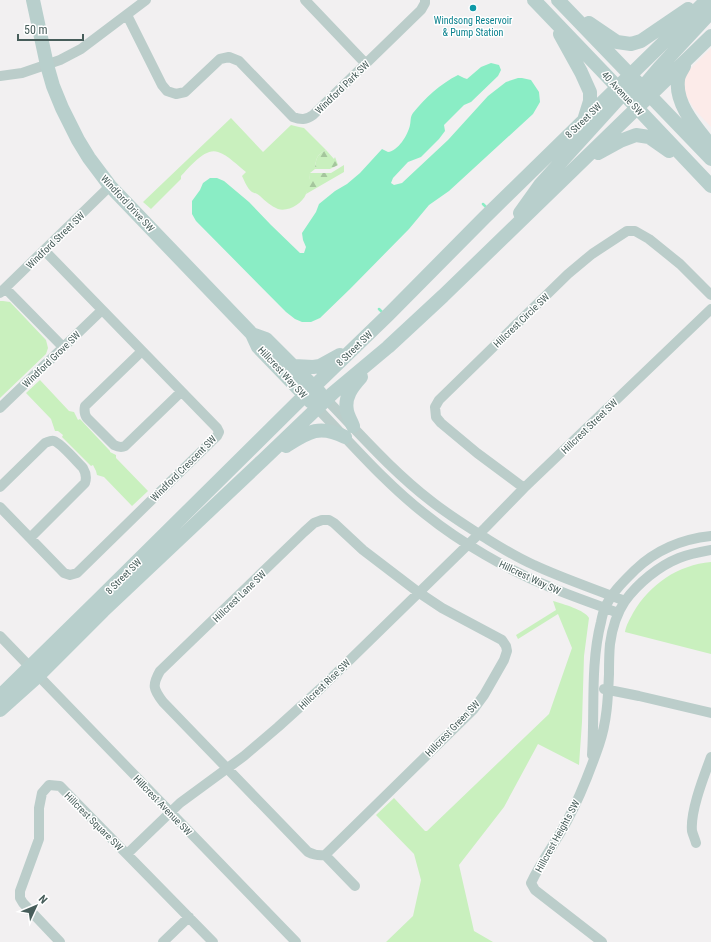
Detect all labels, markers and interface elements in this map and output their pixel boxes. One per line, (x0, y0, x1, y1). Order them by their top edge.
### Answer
marker: Windsong Reservoir & Pump Station (468, 3, 478, 13)
place label: Windsong Reservoir & Pump Station (434, 15, 512, 38)
scale bar (18, 16, 83, 42)
text: 50 m (24, 23, 48, 37)
street label: Windford Park SW (313, 58, 372, 116)
street label: 40 Avenue SW (599, 69, 646, 118)
street label: 8 Street SW (563, 100, 604, 140)
street label: Windford Drive SW (99, 173, 157, 234)
street label: Windford Street SW (24, 210, 87, 271)
street label: Hillcrest Circle SW (491, 291, 552, 350)
street label: 8 Street SW (334, 328, 375, 368)
street label: Windford Grove SW (20, 329, 83, 390)
street label: Hillcrest Way SW (256, 344, 310, 401)
street label: Hillcrest Street SW (559, 397, 620, 456)
street label: Windford Crescent SW (148, 433, 219, 503)
street label: 8 Street SW (103, 556, 144, 596)
street label: Hillcrest Way SW (497, 558, 563, 597)
street label: Hillcrest Lane SW (211, 568, 268, 624)
street label: Hillcrest Rise SW (296, 657, 353, 712)
street label: Hillcrest Green SW (423, 698, 482, 759)
street label: Hillcrest Avenue SW (131, 773, 194, 838)
street label: Hillcrest Square SW (62, 790, 125, 853)
street label: Hillcrest Heights SW (533, 798, 582, 874)
north arrow (16, 886, 56, 926)
text: N (36, 892, 50, 907)

